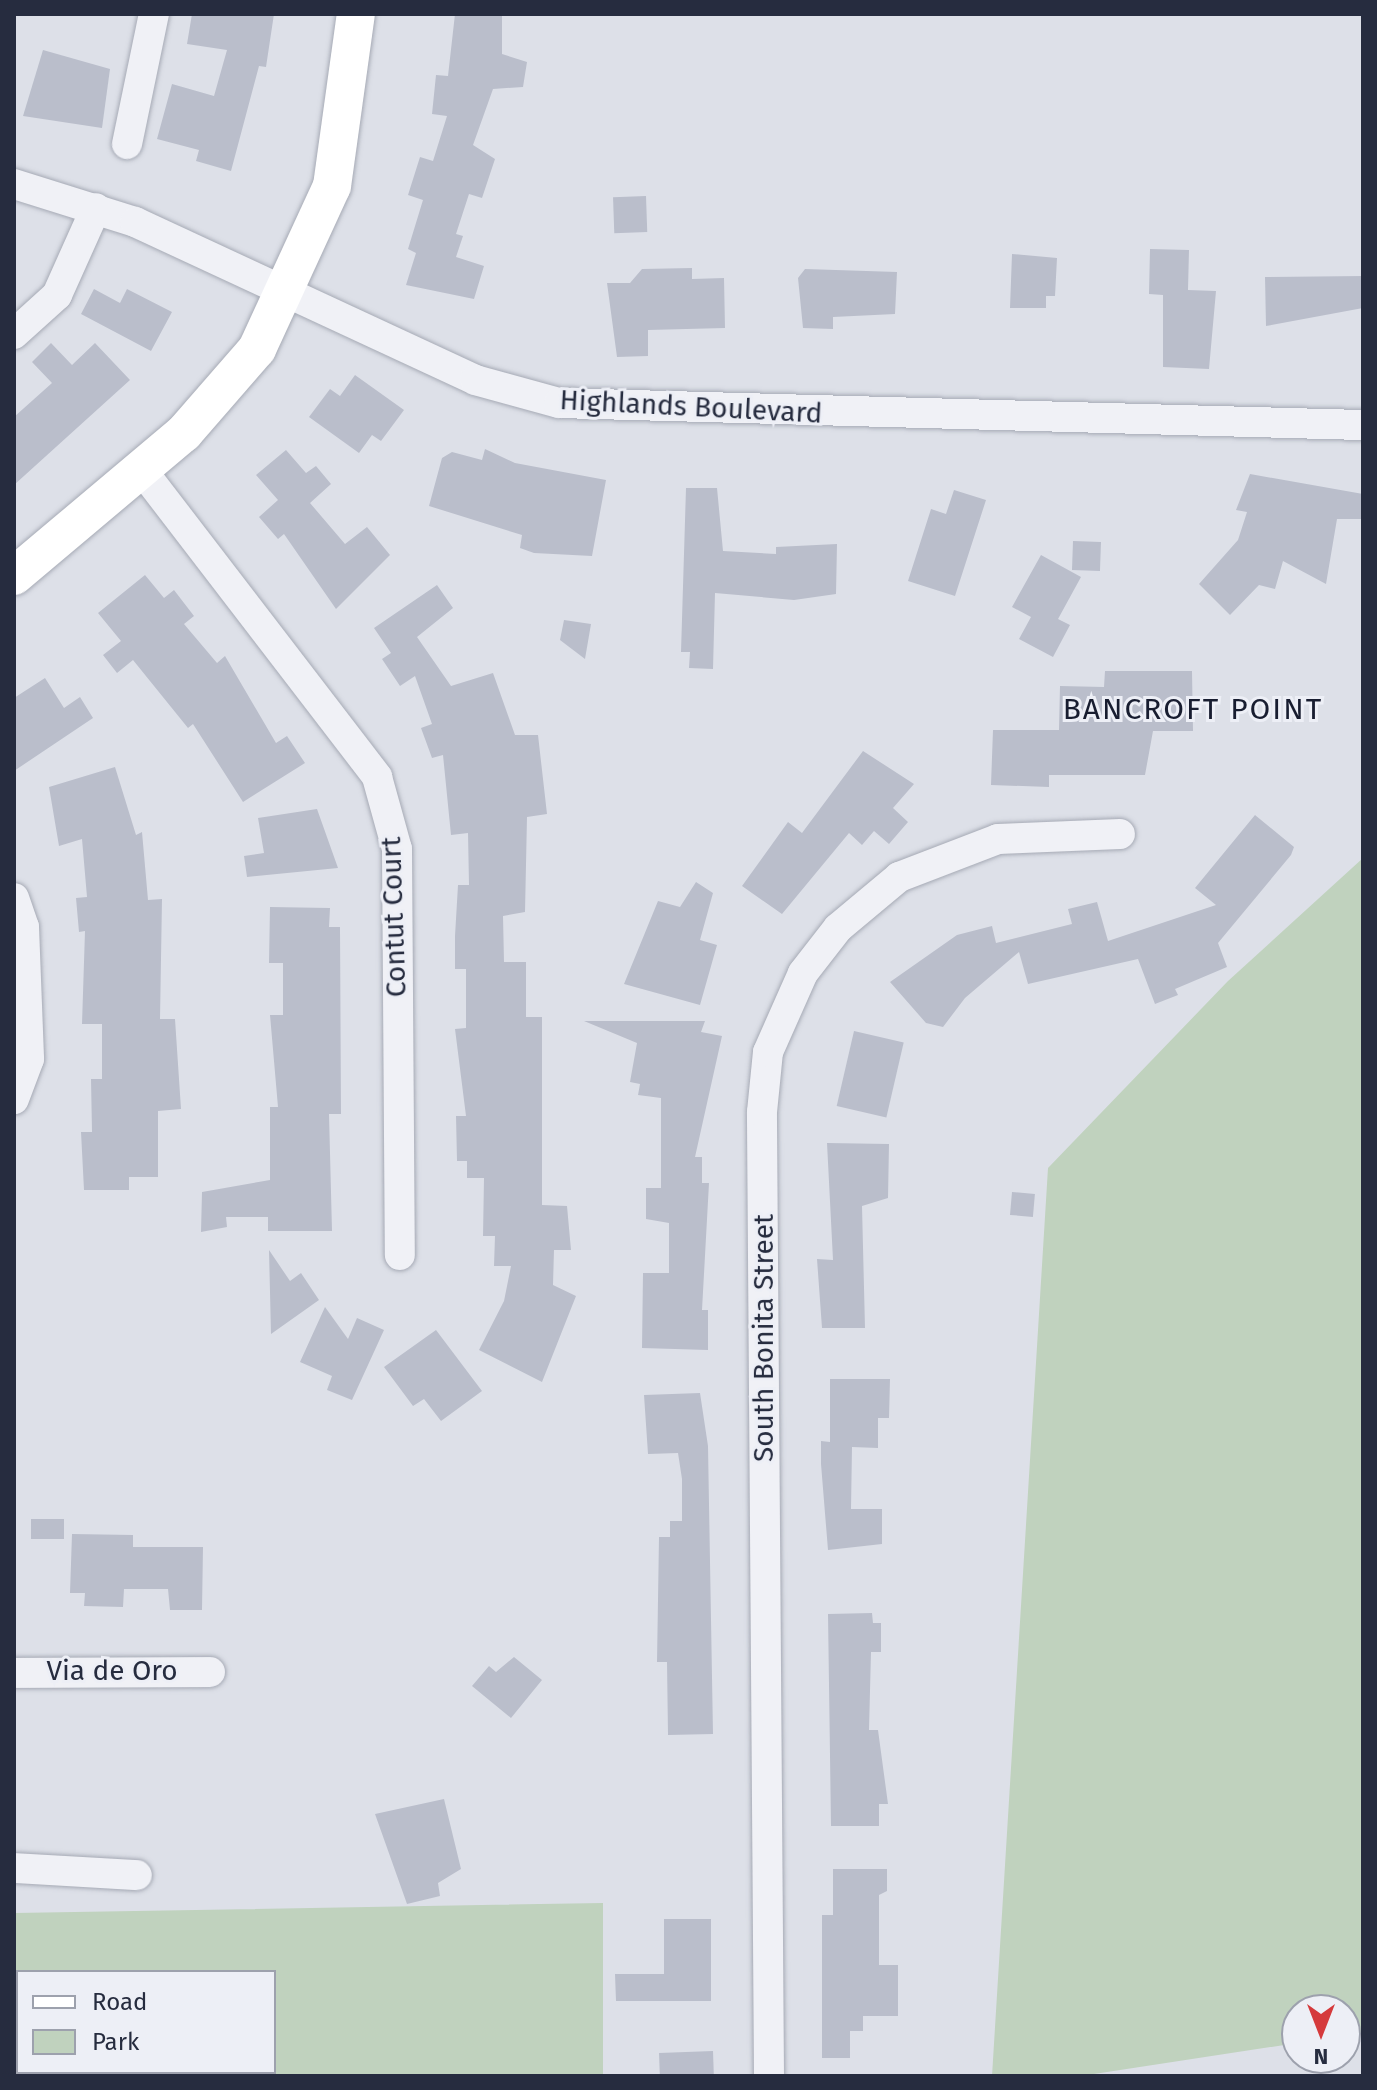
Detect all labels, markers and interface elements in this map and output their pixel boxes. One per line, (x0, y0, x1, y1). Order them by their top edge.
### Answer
street label: Highlands Boulevard (559, 383, 823, 431)
district label: BANCROFT POINT (1063, 691, 1323, 727)
street label: Contut Court (374, 836, 414, 998)
street label: South Bonita Street (747, 1214, 781, 1462)
street label: Via de Oro (46, 1654, 178, 1688)
legend (16, 1970, 276, 2074)
text: Road (92, 1988, 147, 2016)
north arrow (1281, 1994, 1361, 2074)
text: Park (92, 2028, 139, 2056)
text: N (1314, 2043, 1328, 2070)

